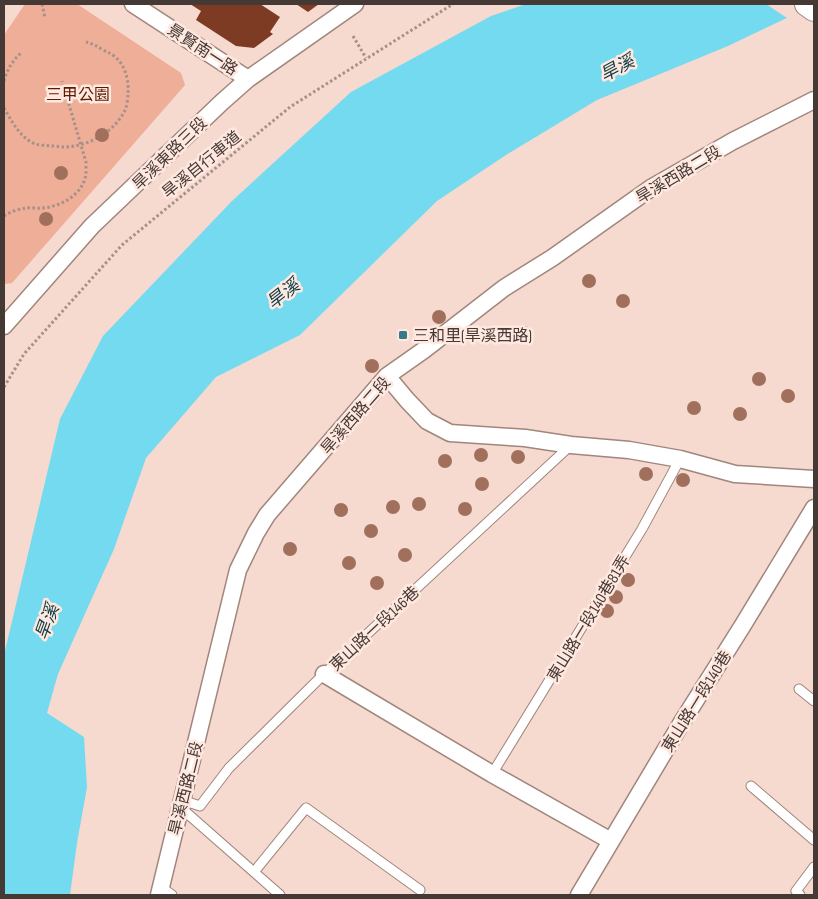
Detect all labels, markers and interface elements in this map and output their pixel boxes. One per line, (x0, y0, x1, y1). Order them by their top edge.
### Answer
street label: 景賢南一路 (163, 21, 241, 80)
water label: 旱溪 (596, 49, 641, 86)
park label: 三甲公園 (46, 86, 110, 105)
street label: 旱溪東路三段 (129, 114, 211, 194)
street label: 旱溪自行車道 (159, 128, 245, 203)
street label: 旱溪西路二段 (633, 142, 725, 208)
water label: 旱溪 (263, 273, 306, 314)
place label: 三和里(旱溪西路) (413, 327, 532, 346)
marker: 三和里(旱溪西路) (397, 329, 409, 341)
street label: 旱溪西路二段 (317, 374, 395, 458)
street label: 東山路一段140巷81弄 (544, 552, 635, 685)
street label: 東山路一段146巷 (326, 583, 424, 675)
water label: 旱溪 (31, 599, 65, 643)
street label: 東山路一段140巷 (659, 648, 736, 756)
street label: 旱溪西路二段 (166, 739, 207, 837)

